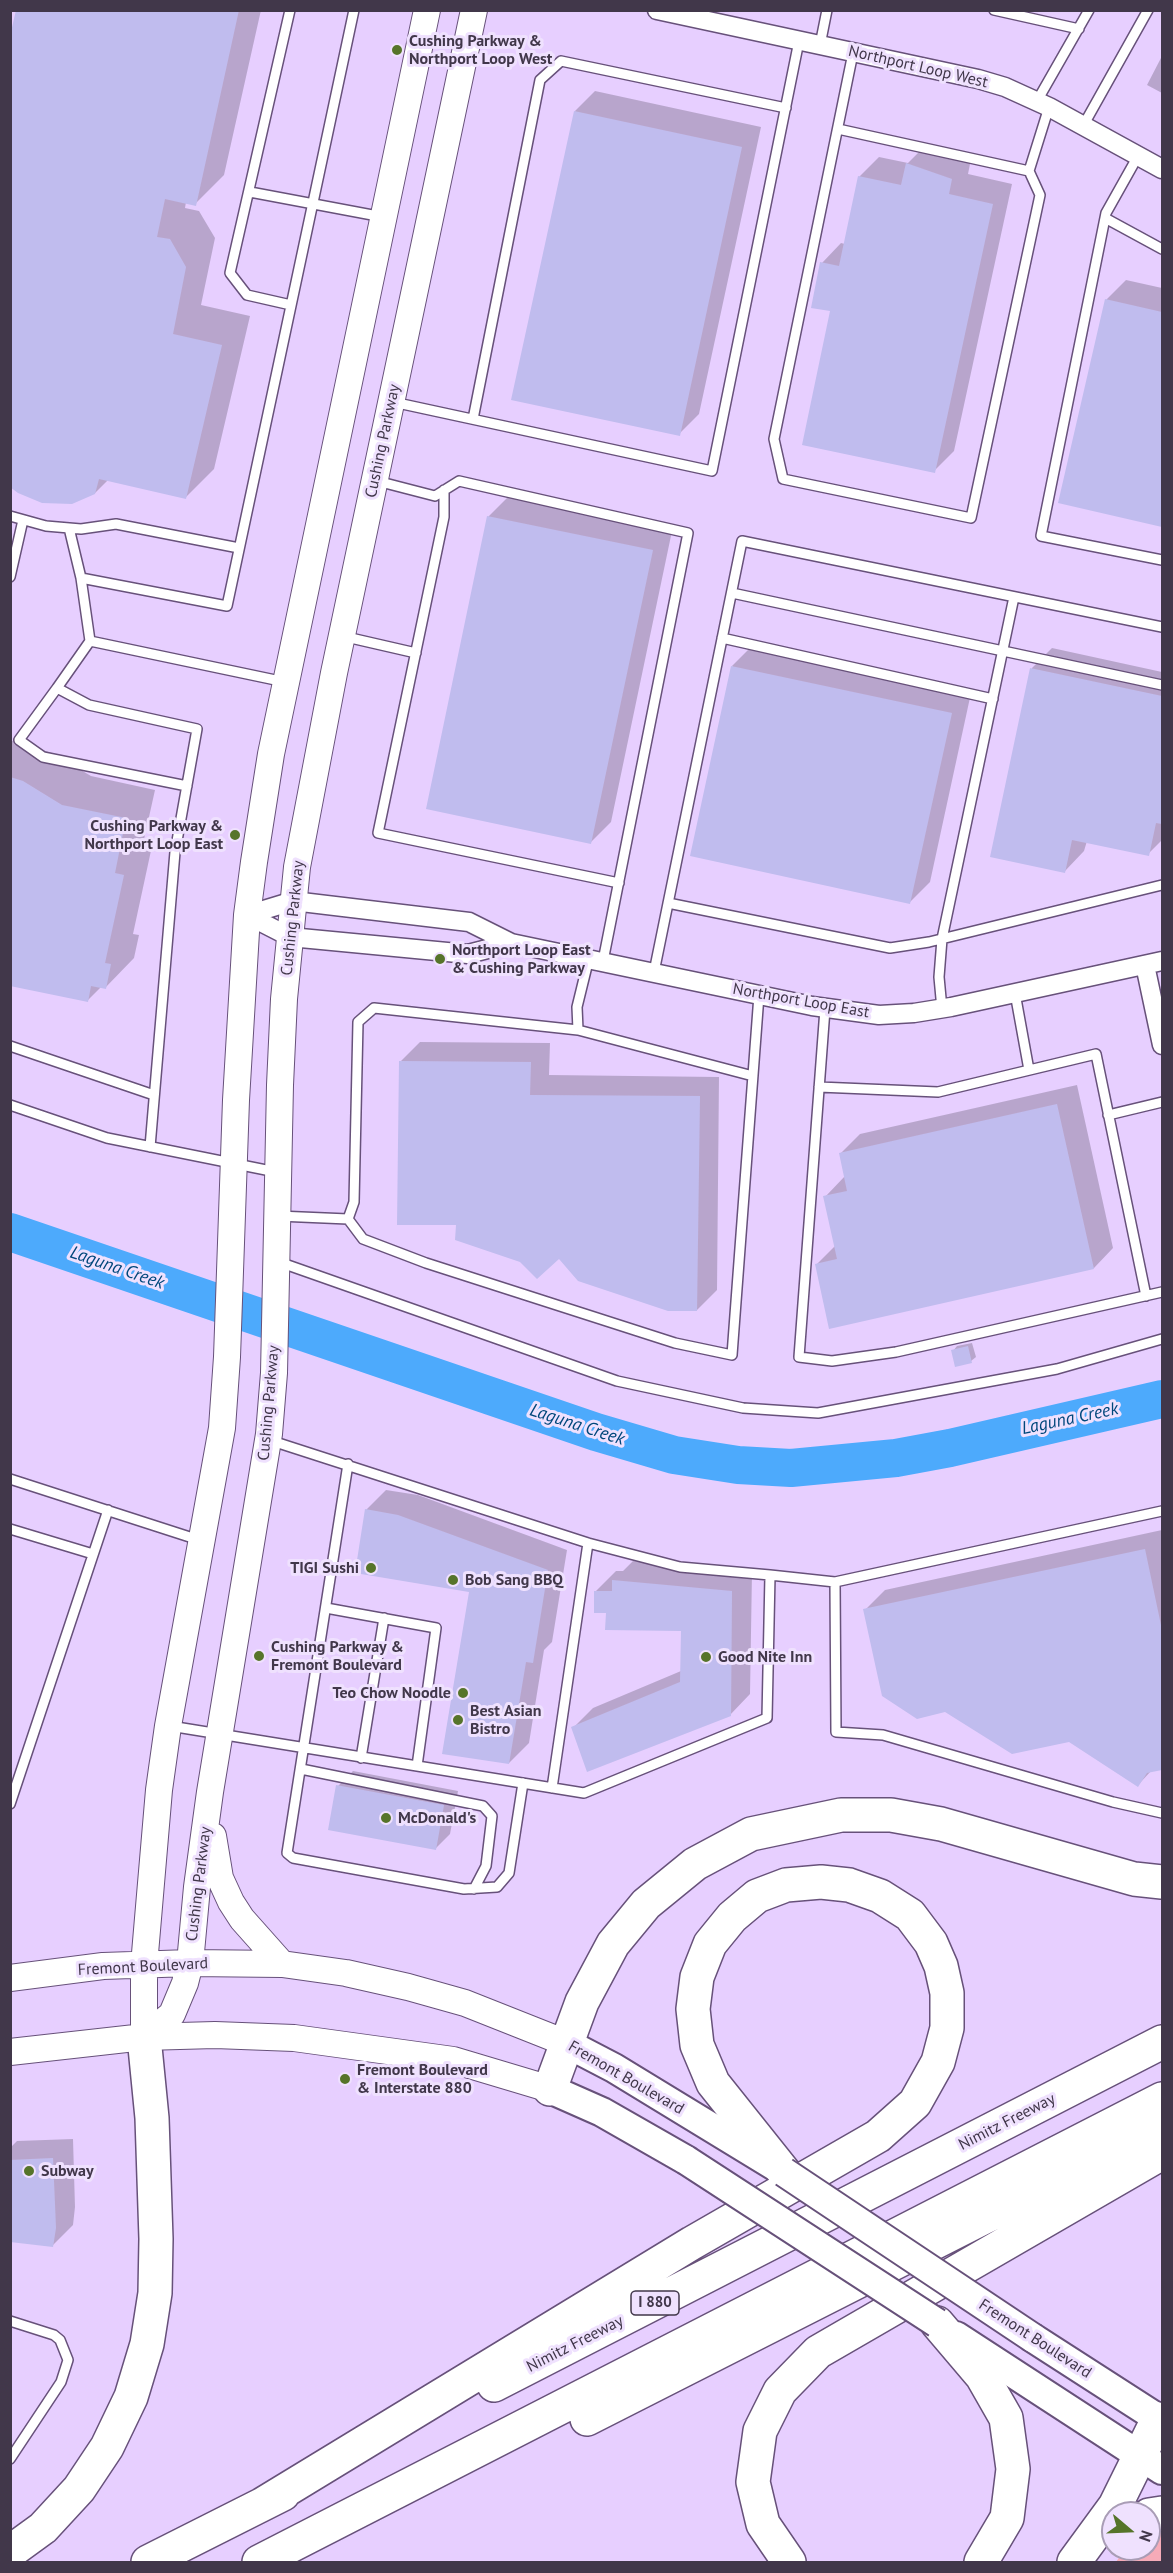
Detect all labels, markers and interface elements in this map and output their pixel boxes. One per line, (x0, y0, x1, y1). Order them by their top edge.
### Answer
place label: Cushing Parkway & Northport Loop West (409, 31, 552, 69)
street label: Northport Loop West (846, 42, 990, 92)
marker: Cushing Parkway & Northport Loop West (390, 43, 404, 57)
street label: Cushing Parkway (362, 383, 404, 499)
place label: Cushing Parkway & Northport Loop East (84, 816, 223, 854)
marker: Cushing Parkway & Northport Loop East (228, 828, 242, 842)
street label: Cushing Parkway (277, 860, 309, 976)
place label: Northport Loop East & Cushing Parkway (452, 940, 591, 978)
marker: Northport Loop East & Cushing Parkway (433, 952, 447, 966)
street label: Northport Loop East (731, 980, 871, 1022)
water label: Laguna Creek (67, 1242, 167, 1294)
street label: Cushing Parkway (254, 1345, 284, 1461)
water label: Laguna Creek (1020, 1398, 1120, 1440)
water label: Laguna Creek (527, 1400, 627, 1450)
place label: TIGI Sushi (290, 1558, 359, 1578)
marker: TIGI Sushi (364, 1561, 378, 1575)
place label: Bob Sang BBQ (465, 1570, 563, 1590)
marker: Bob Sang BBQ (446, 1573, 460, 1587)
place label: Cushing Parkway & Fremont Boulevard (271, 1637, 404, 1675)
place label: Good Nite Inn (718, 1647, 812, 1667)
marker: Cushing Parkway & Fremont Boulevard (252, 1649, 266, 1663)
marker: Good Nite Inn (699, 1650, 713, 1664)
place label: Teo Chow Noodle (332, 1683, 451, 1703)
marker: Teo Chow Noodle (456, 1686, 470, 1700)
place label: Best Asian Bistro (470, 1701, 541, 1739)
marker: Best Asian Bistro (451, 1713, 465, 1727)
place label: McDonald's (398, 1808, 476, 1828)
marker: McDonald's (379, 1811, 393, 1825)
street label: Cushing Parkway (182, 1826, 216, 1942)
street label: Fremont Boulevard (77, 1954, 209, 1980)
street label: Fremont Boulevard (565, 2037, 687, 2119)
place label: Fremont Boulevard & Interstate 880 (357, 2060, 488, 2098)
marker: Fremont Boulevard & Interstate 880 (338, 2072, 352, 2086)
street label: Nimitz Freeway (955, 2089, 1059, 2155)
place label: Subway (41, 2161, 94, 2181)
marker: Subway (22, 2164, 36, 2178)
road number: I 880 (631, 2291, 679, 2315)
street label: Fremont Boulevard (975, 2295, 1095, 2383)
street label: Nimitz Freeway (523, 2311, 627, 2377)
north arrow (1101, 2501, 1161, 2561)
text: N (1135, 2528, 1157, 2544)

